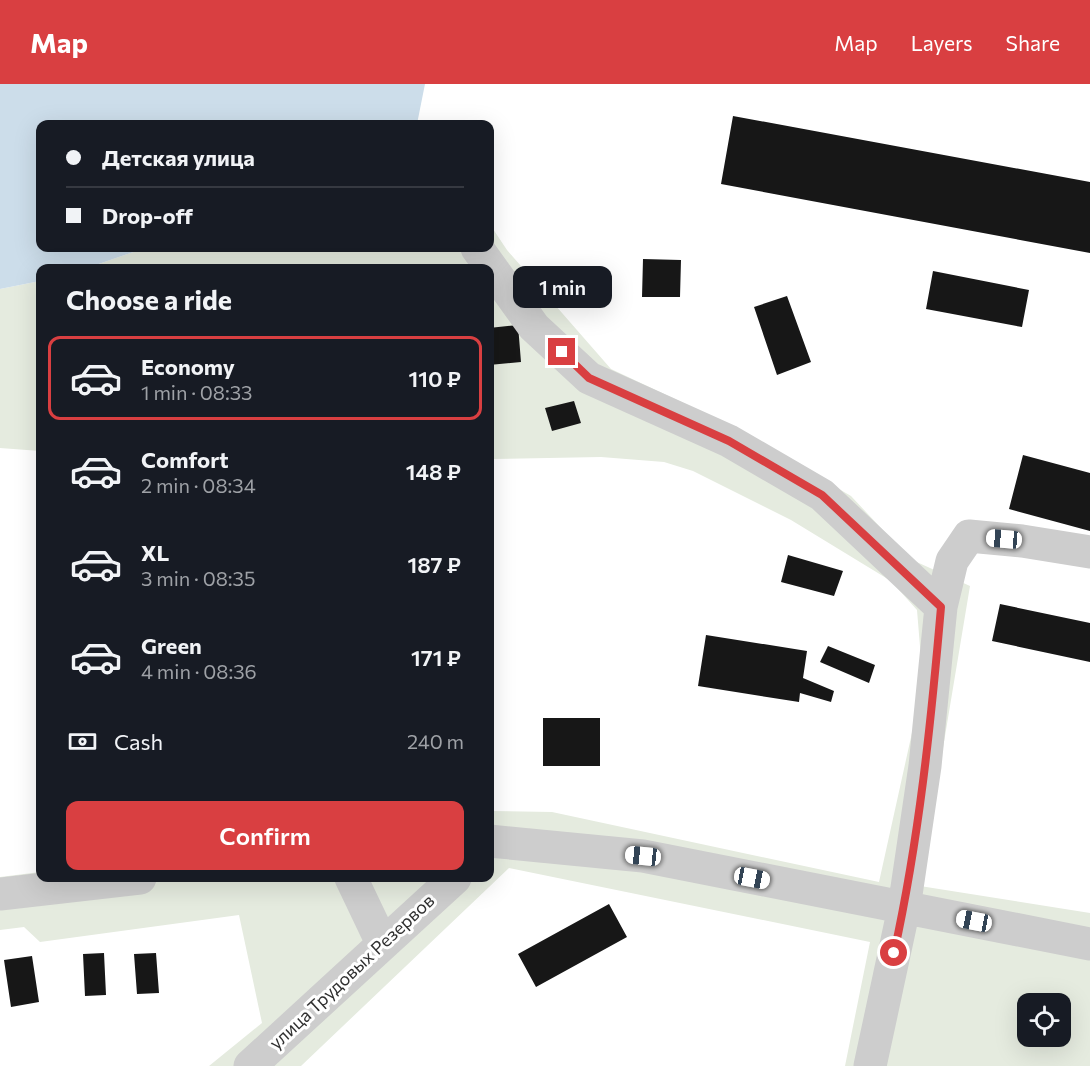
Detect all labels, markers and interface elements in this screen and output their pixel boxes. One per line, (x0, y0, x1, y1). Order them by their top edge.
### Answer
text: Map (30, 25, 88, 59)
text: Map (834, 30, 878, 55)
text: Layers (911, 30, 973, 55)
text: Share (1006, 30, 1060, 55)
text: Детская улица (102, 144, 255, 171)
text: Drop-off (102, 202, 193, 229)
callout: 1 min (512, 265, 612, 307)
text: 1 min (539, 275, 586, 299)
text: Choose a ride (66, 283, 232, 316)
route end (548, 338, 575, 365)
icon: car (69, 351, 123, 405)
text: Economy (141, 353, 235, 380)
text: 110 ₽ (408, 365, 461, 392)
text: 1 min · 08:33 (141, 380, 253, 404)
icon: car (69, 444, 123, 498)
text: Comfort (141, 446, 229, 473)
text: 148 ₽ (406, 458, 461, 485)
text: 2 min · 08:34 (141, 473, 256, 497)
car (985, 528, 1023, 550)
icon: car (69, 537, 123, 591)
text: XL (141, 539, 169, 566)
text: 187 ₽ (407, 551, 461, 578)
text: 3 min · 08:35 (141, 566, 255, 590)
icon: car (69, 630, 123, 684)
text: Green (141, 632, 202, 659)
text: 171 ₽ (411, 644, 461, 671)
text: 4 min · 08:36 (141, 659, 257, 683)
icon: cash (66, 725, 99, 758)
text: Cash (114, 728, 163, 755)
text: 240 m (407, 729, 464, 753)
button: Confirm (66, 801, 464, 870)
car (624, 845, 662, 867)
car (733, 866, 771, 890)
street label: улица Трудовых Резервов (264, 889, 438, 1054)
car (955, 909, 993, 933)
route start (880, 939, 907, 966)
map controls (1017, 993, 1071, 1047)
button: locate (1017, 993, 1071, 1047)

